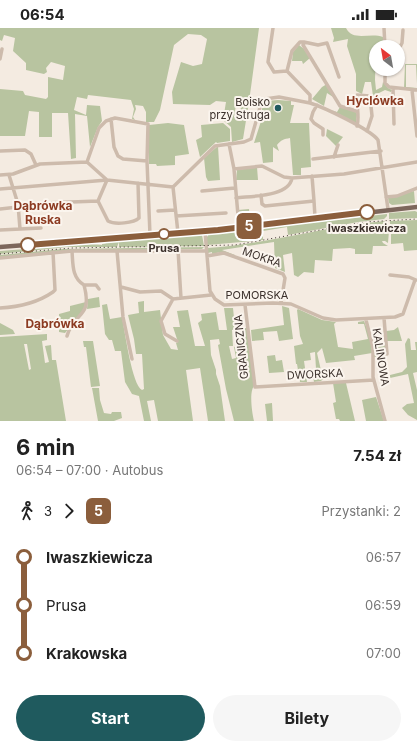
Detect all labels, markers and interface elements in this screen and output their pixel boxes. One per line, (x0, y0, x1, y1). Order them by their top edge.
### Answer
text: 06:54 (20, 5, 65, 24)
north arrow (369, 40, 405, 76)
map controls (369, 40, 405, 76)
district label: Hyclówka (346, 93, 404, 108)
place label: Boisko przy Struga (210, 95, 270, 122)
marker: Boisko przy Struga (273, 103, 283, 113)
district label: Dąbrówka Ruska (13, 198, 73, 227)
marker: Iwaszkiewicza (359, 204, 375, 220)
line badge: 5 (236, 213, 262, 239)
text: 5 (245, 217, 253, 234)
place label: Iwaszkiewicza (328, 221, 406, 235)
marker: Prusa (158, 228, 170, 240)
unlabelled marker (20, 237, 36, 253)
place label: Prusa (148, 241, 180, 255)
street label: MOKRA (241, 244, 284, 270)
street label: POMORSKA (226, 288, 289, 302)
street label: GRANICZNA (231, 314, 251, 380)
district label: Dąbrówka (25, 316, 85, 331)
street label: KALINOWA (369, 327, 393, 387)
street label: DWORSKA (287, 366, 344, 382)
text: 6 min (16, 434, 75, 460)
text: 7.54 zł (353, 446, 401, 465)
text: 06:54 – 07:00 · Autobus (16, 462, 163, 478)
icon: walk (16, 500, 38, 522)
icon: forward (58, 500, 80, 522)
text: 5 (94, 502, 103, 519)
text: 3 (44, 503, 52, 519)
text: Przystanki: 2 (322, 503, 401, 519)
text: Iwaszkiewicza (46, 548, 153, 567)
text: 06:57 (366, 549, 401, 565)
text: Prusa (46, 596, 86, 615)
text: 06:59 (365, 597, 401, 613)
text: Krakowska (46, 644, 127, 663)
text: 07:00 (366, 645, 401, 661)
button: Start (16, 695, 205, 741)
button: Bilety (213, 695, 401, 741)

